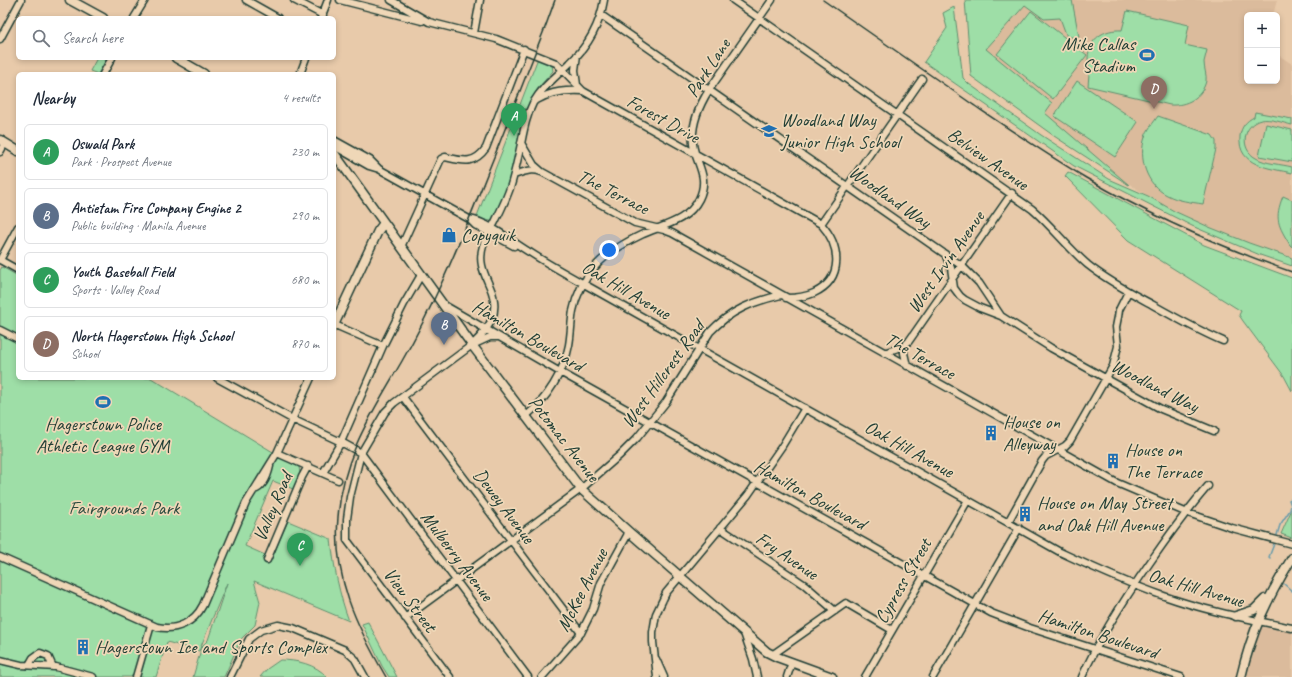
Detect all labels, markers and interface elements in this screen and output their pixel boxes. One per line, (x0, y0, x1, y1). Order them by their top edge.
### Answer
map controls (1244, 12, 1280, 84)
button: + (1244, 12, 1280, 48)
search box (16, 16, 336, 60)
icon: search (30, 27, 52, 49)
text: Search here (62, 29, 123, 48)
place label: Mike Callas Stadium (1062, 32, 1138, 78)
street label: Park Lane (680, 33, 737, 102)
sports icon: Mike Callas Stadium (1138, 46, 1156, 64)
button: − (1244, 48, 1280, 84)
pin: D (1141, 76, 1167, 109)
text: Nearby (32, 88, 75, 109)
street label: Forest Drive (622, 89, 705, 150)
text: 4 results (282, 90, 320, 106)
pin: A (501, 103, 527, 136)
place label: Woodland Way Junior High School (780, 108, 903, 154)
school or university icon: Woodland Way Junior High School (760, 122, 778, 140)
street label: Belview Avenue (943, 122, 1035, 197)
text: Oswald Park (71, 135, 134, 154)
text: A (43, 144, 49, 160)
text: 230 m (291, 144, 319, 160)
text: Park · Prospect Avenue (71, 154, 171, 170)
street label: Woodland Way (844, 160, 937, 235)
street label: The Terrace (573, 164, 654, 221)
text: Antietam Fire Company Engine 2 (71, 199, 241, 218)
street label: West Irvin Avenue (902, 205, 991, 318)
text: B (43, 208, 49, 224)
text: 290 m (291, 208, 319, 224)
text: Public building · Manila Avenue (71, 218, 205, 234)
place label: Copyquik (461, 223, 517, 247)
shop icon: Copyquik (440, 226, 458, 244)
your location (599, 240, 619, 260)
street label: Oak Hill Avenue (577, 255, 676, 326)
text: Youth Baseball Field (71, 263, 174, 282)
text: C (43, 272, 49, 288)
text: 680 m (291, 272, 319, 288)
text: Sports · Valley Road (71, 282, 159, 298)
street label: Hamilton Boulevard (468, 294, 591, 379)
pin: B (431, 312, 457, 345)
street label: West Hillcrest Road (616, 314, 712, 432)
text: North Hagerstown High School (71, 327, 233, 346)
street label: The Terrace (881, 327, 961, 386)
text: D (42, 336, 50, 352)
text: 870 m (291, 336, 319, 352)
text: School (71, 346, 99, 362)
street label: Woodland Way (1107, 354, 1204, 419)
street label: Potomac Avenue (523, 391, 606, 488)
sports icon: Hagerstown Police Athletic League GYM (94, 393, 112, 411)
place label: House on Alleyway (1003, 410, 1060, 456)
place label: Hagerstown Police Athletic League GYM (36, 412, 171, 458)
street label: Oak Hill Avenue (860, 415, 959, 484)
building icon: House on Alleyway (982, 424, 1000, 442)
place label: House on The Terrace (1125, 438, 1204, 484)
building icon: House on The Terrace (1104, 452, 1122, 470)
street label: Hamilton Boulevard (750, 454, 873, 537)
street label: Dewey Avenue (468, 464, 541, 550)
street label: Valley Road (248, 466, 300, 545)
place label: House on May Street and Oak Hill Avenue (1037, 491, 1175, 537)
park label: Fairgrounds Park (69, 496, 180, 520)
building icon: House on May Street and Oak Hill Avenue (1016, 505, 1034, 523)
street label: Mulberry Avenue (415, 506, 500, 607)
street label: Fry Avenue (751, 526, 824, 587)
pin: C (287, 533, 313, 566)
street label: Cypress Street (869, 533, 938, 628)
street label: McKee Avenue (551, 543, 614, 636)
street label: View Street (378, 563, 443, 638)
street label: Oak Hill Avenue (1145, 563, 1248, 614)
street label: Hamilton Boulevard (1035, 603, 1164, 666)
place label: Hagerstown Ice and Sports Complex (95, 635, 329, 659)
building icon: Hagerstown Ice and Sports Complex (74, 638, 92, 656)

